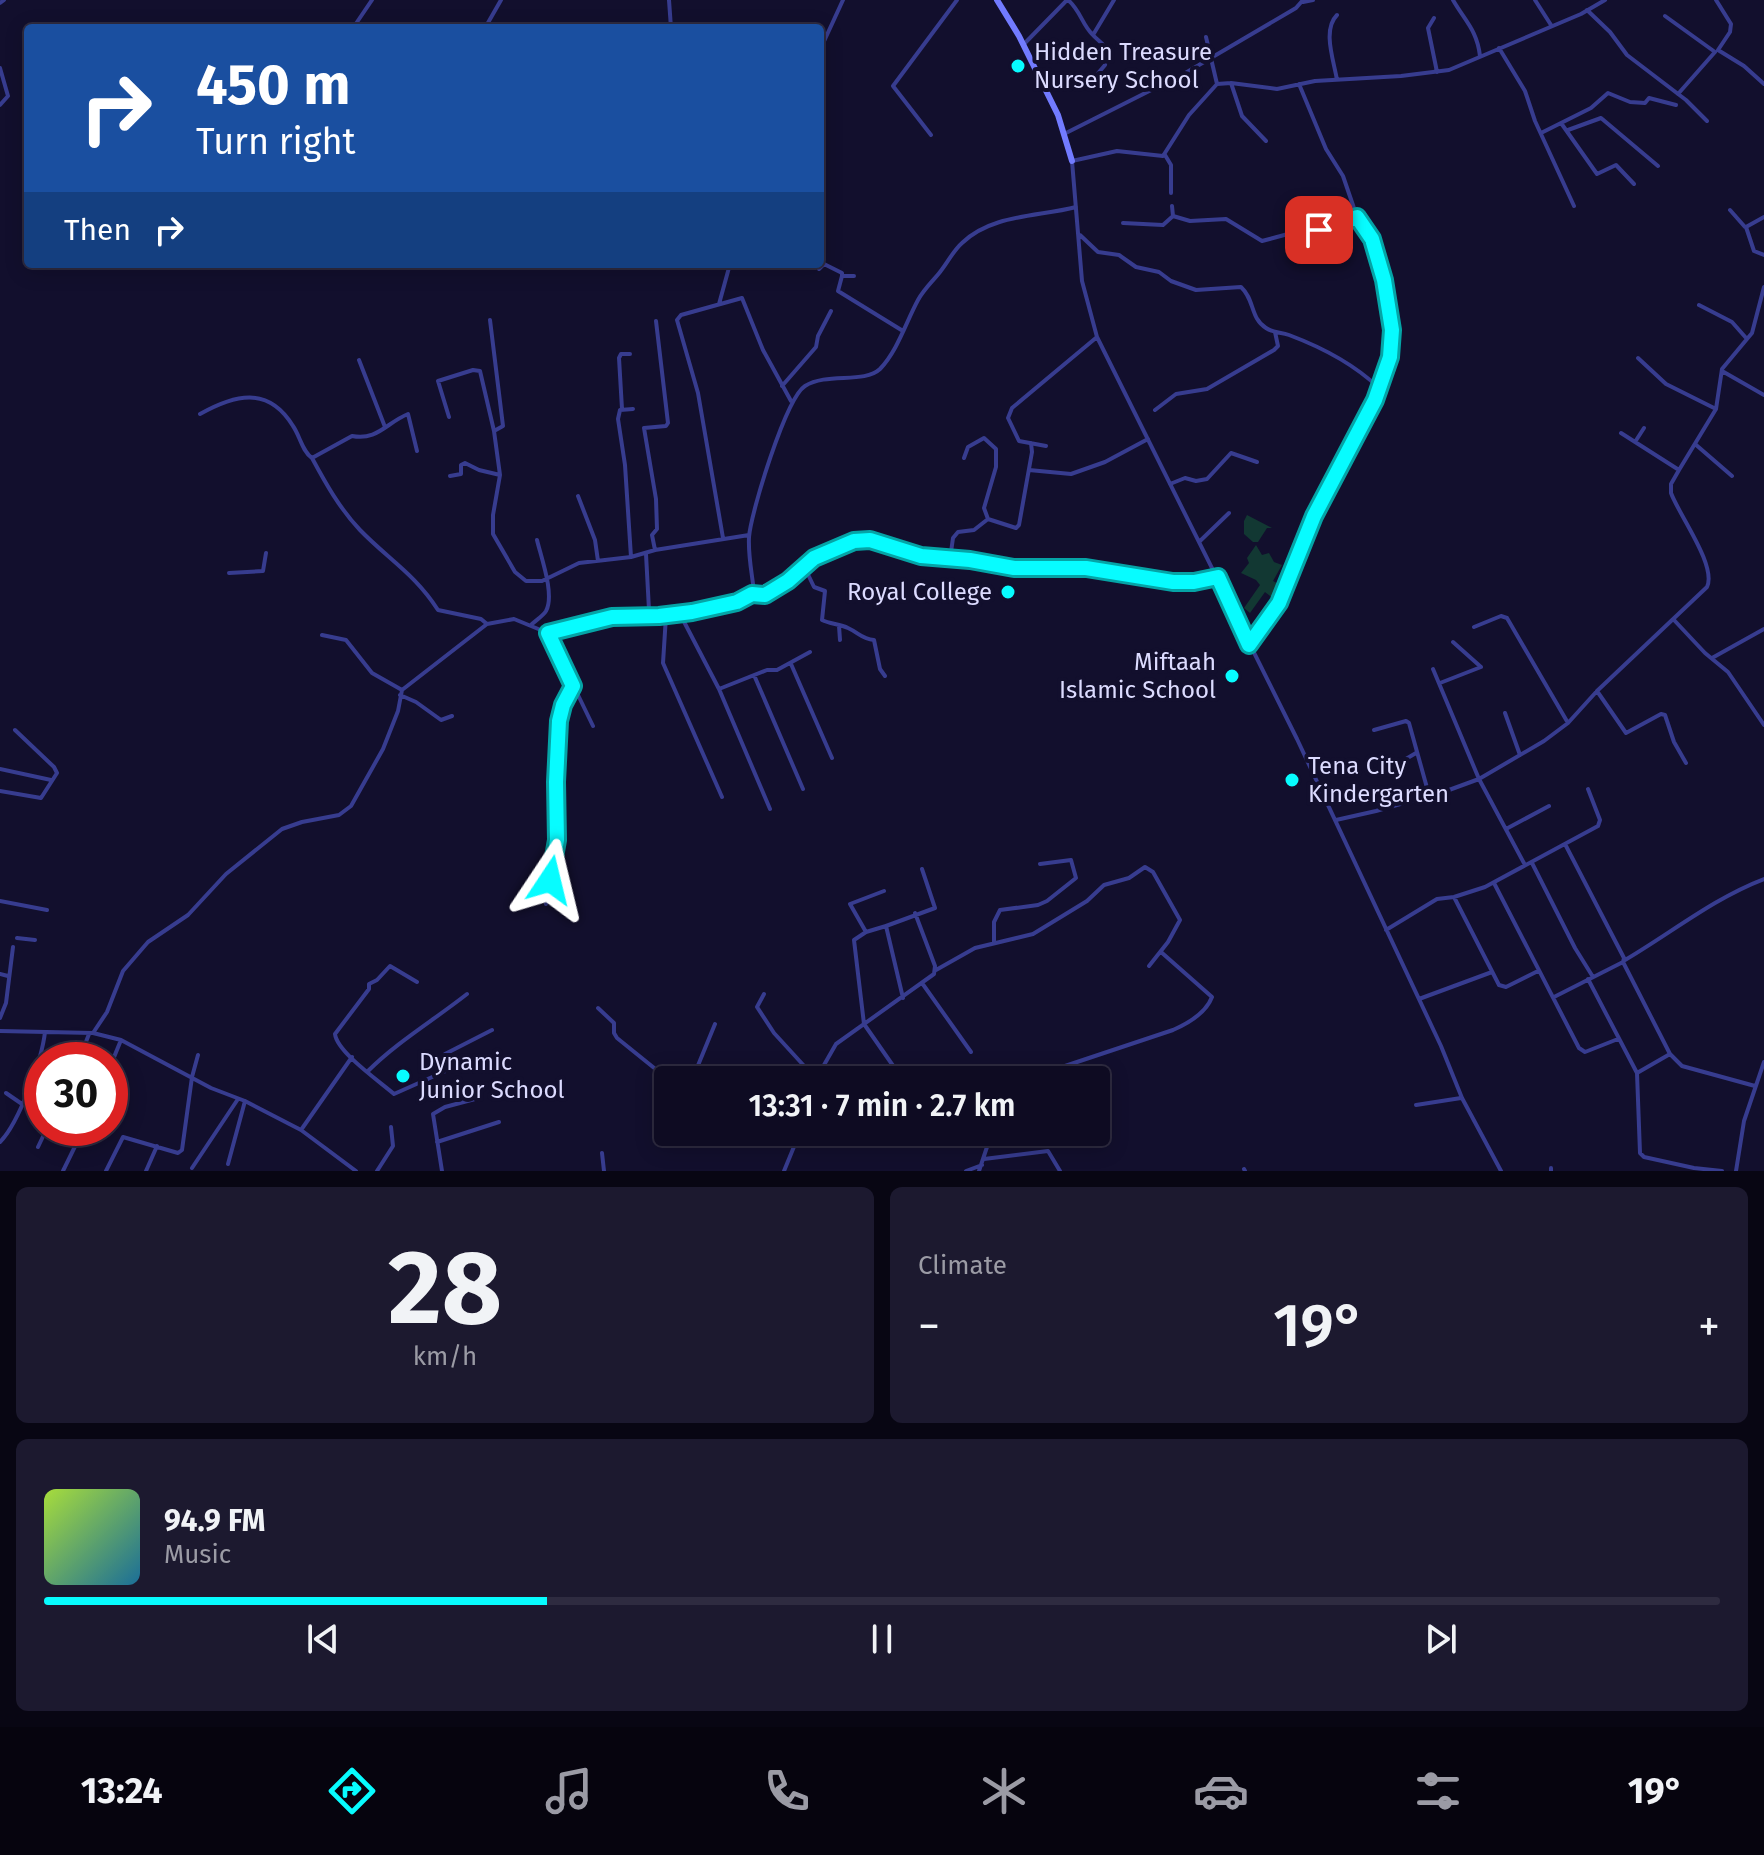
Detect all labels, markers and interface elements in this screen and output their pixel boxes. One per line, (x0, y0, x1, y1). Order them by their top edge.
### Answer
place label: Hidden Treasure Nursery School (1034, 38, 1212, 94)
text: 450 m (196, 52, 350, 119)
icon: right (64, 56, 168, 160)
marker: Hidden Treasure Nursery School (1009, 57, 1027, 75)
text: Turn right (196, 120, 356, 164)
pin (1285, 196, 1353, 264)
icon: right (147, 208, 191, 252)
icon: arrive (1297, 208, 1341, 252)
text: Then (64, 212, 131, 248)
place label: Royal College (847, 578, 992, 606)
marker: Royal College (999, 583, 1017, 601)
place label: Miftaah Islamic School (1059, 648, 1216, 704)
marker: Miftaah Islamic School (1223, 667, 1241, 685)
place label: Tena City Kindergarten (1308, 752, 1449, 808)
marker: Tena City Kindergarten (1283, 771, 1301, 789)
position arrow (508, 838, 592, 922)
speed limit sign: 30 (24, 1042, 128, 1146)
place label: Dynamic Junior School (419, 1048, 564, 1104)
marker: Dynamic Junior School (394, 1067, 412, 1085)
text: 13:31 · 7 min · 2.7 km (749, 1088, 1015, 1124)
text: 28 (388, 1226, 502, 1351)
text: Climate (918, 1250, 1007, 1281)
text: 19° (1273, 1290, 1365, 1362)
text: − (918, 1300, 940, 1353)
text: + (1698, 1300, 1720, 1353)
text: km/h (413, 1341, 477, 1372)
text: 94.9 FM (164, 1503, 265, 1539)
text: Music (164, 1539, 231, 1570)
icon: previous (301, 1617, 345, 1661)
icon: pause (860, 1617, 904, 1661)
icon: next (1419, 1617, 1463, 1661)
icon: directions (324, 1763, 380, 1819)
icon: music (541, 1763, 597, 1819)
icon: phone (759, 1763, 815, 1819)
icon: climate (976, 1763, 1032, 1819)
icon: car (1193, 1763, 1249, 1819)
icon: filters (1410, 1763, 1466, 1819)
text: 13:24 (81, 1769, 163, 1813)
text: 19° (1628, 1769, 1683, 1813)

